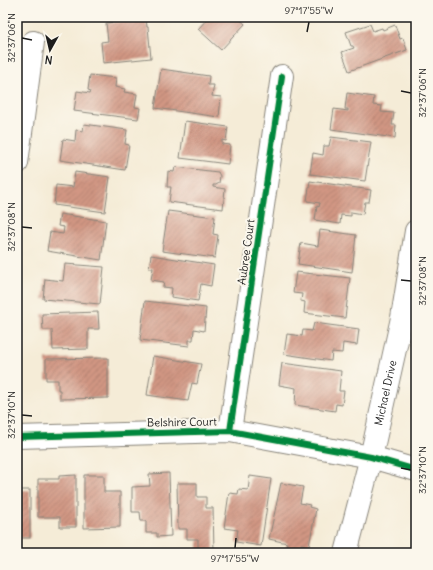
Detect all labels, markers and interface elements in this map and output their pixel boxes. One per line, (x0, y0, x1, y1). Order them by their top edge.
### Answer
text: 97°17'55"W (285, 4, 333, 17)
text: 32°37'06"N (5, 13, 18, 63)
north arrow (30, 30, 70, 70)
text: N (44, 52, 53, 67)
text: 32°37'06"N (416, 68, 429, 118)
text: 32°37'08"N (5, 202, 18, 252)
street label: Aubree Court (234, 218, 258, 286)
text: 32°37'08"N (416, 256, 429, 306)
street label: Michael Drive (371, 359, 399, 427)
text: 32°37'10"N (5, 391, 18, 439)
street label: Belshire Court (147, 414, 217, 430)
text: 32°37'10"N (416, 446, 429, 494)
text: 97°17'55"W (211, 552, 259, 565)

